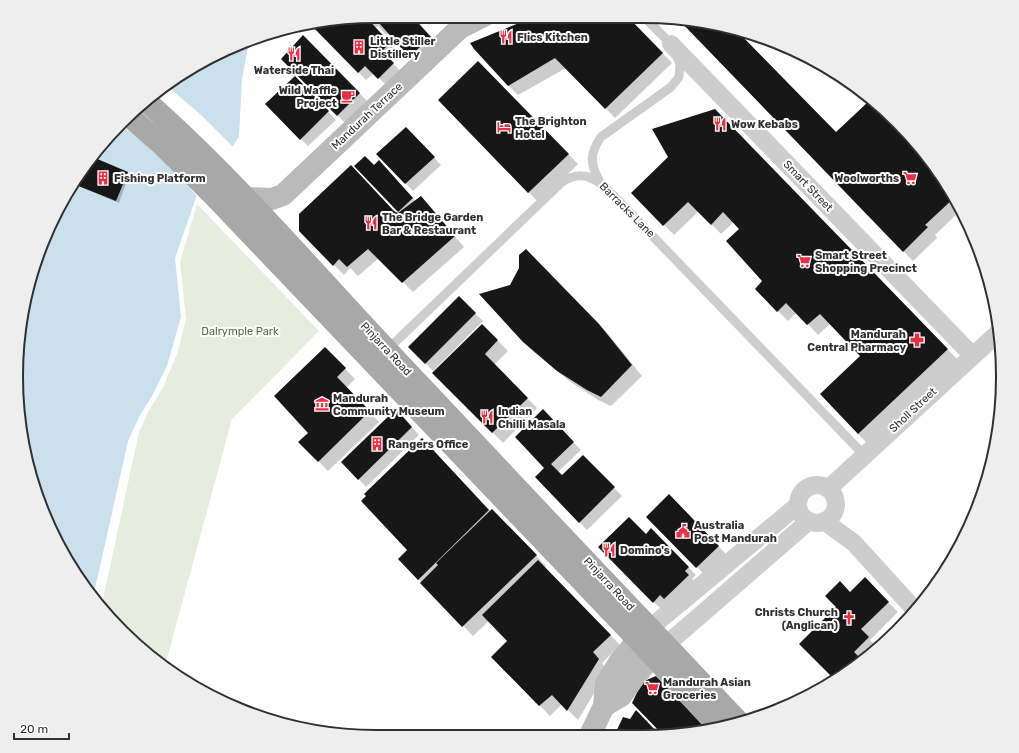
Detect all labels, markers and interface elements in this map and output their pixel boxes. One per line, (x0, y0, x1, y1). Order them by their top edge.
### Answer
restaurant icon: Flics Kitchen (498, 29, 514, 45)
place label: Flics Kitchen (517, 31, 588, 44)
place label: Little Stiller Distillery (370, 35, 435, 61)
building icon: Little Stiller Distillery (351, 39, 367, 55)
restaurant icon: Waterside Thai (286, 46, 302, 62)
place label: Waterside Thai (254, 64, 334, 77)
street label: Mandurah Terrace (329, 80, 405, 152)
place label: Wild Waffle Project (279, 84, 337, 110)
cafe icon: Wild Waffle Project (340, 88, 356, 104)
place label: The Brighton Hotel (515, 115, 587, 141)
restaurant icon: Wow Kebabs (712, 116, 728, 132)
place label: Wow Kebabs (731, 118, 798, 131)
hotel icon: The Brighton Hotel (496, 119, 512, 135)
street label: Smart Street (781, 158, 836, 215)
building icon: Fishing Platform (95, 170, 111, 186)
supermarket icon: Woolworths (902, 170, 918, 186)
place label: Fishing Platform (114, 172, 205, 185)
place label: Woolworths (834, 172, 899, 185)
street label: Barracks Lane (597, 180, 657, 240)
place label: The Bridge Garden Bar & Restaurant (382, 211, 483, 237)
restaurant icon: The Bridge Garden Bar & Restaurant (363, 215, 379, 231)
place label: Smart Street Shopping Precinct (815, 249, 917, 275)
supermarket icon: Smart Street Shopping Precinct (796, 253, 812, 269)
street label: Pinjarra Road (358, 320, 414, 378)
park label: Dalrymple Park (201, 325, 279, 338)
place label: Mandurah Central Pharmacy (807, 328, 906, 354)
pharmacy icon: Mandurah Central Pharmacy (909, 332, 925, 348)
street label: Sholl Street (887, 384, 940, 435)
place label: Mandurah Community Museum (333, 392, 445, 418)
museum icon: Mandurah Community Museum (314, 396, 330, 412)
place label: Indian Chilli Masala (498, 405, 566, 431)
restaurant icon: Indian Chilli Masala (479, 409, 495, 425)
building icon: Rangers Office (369, 436, 385, 452)
place label: Rangers Office (388, 438, 469, 451)
place label: Australia Post Mandurah (694, 519, 777, 545)
public building icon: Australia Post Mandurah (675, 523, 691, 539)
restaurant icon: Domino's (601, 542, 617, 558)
place label: Domino's (620, 544, 670, 557)
street label: Pinjarra Road (581, 555, 637, 613)
place label: Christs Church (Anglican) (755, 606, 838, 632)
church icon: Christs Church (Anglican) (841, 610, 857, 626)
place label: Mandurah Asian Groceries (663, 676, 751, 702)
supermarket icon: Mandurah Asian Groceries (644, 680, 660, 696)
scale bar (14, 715, 69, 741)
text: 20 m (20, 722, 48, 736)

